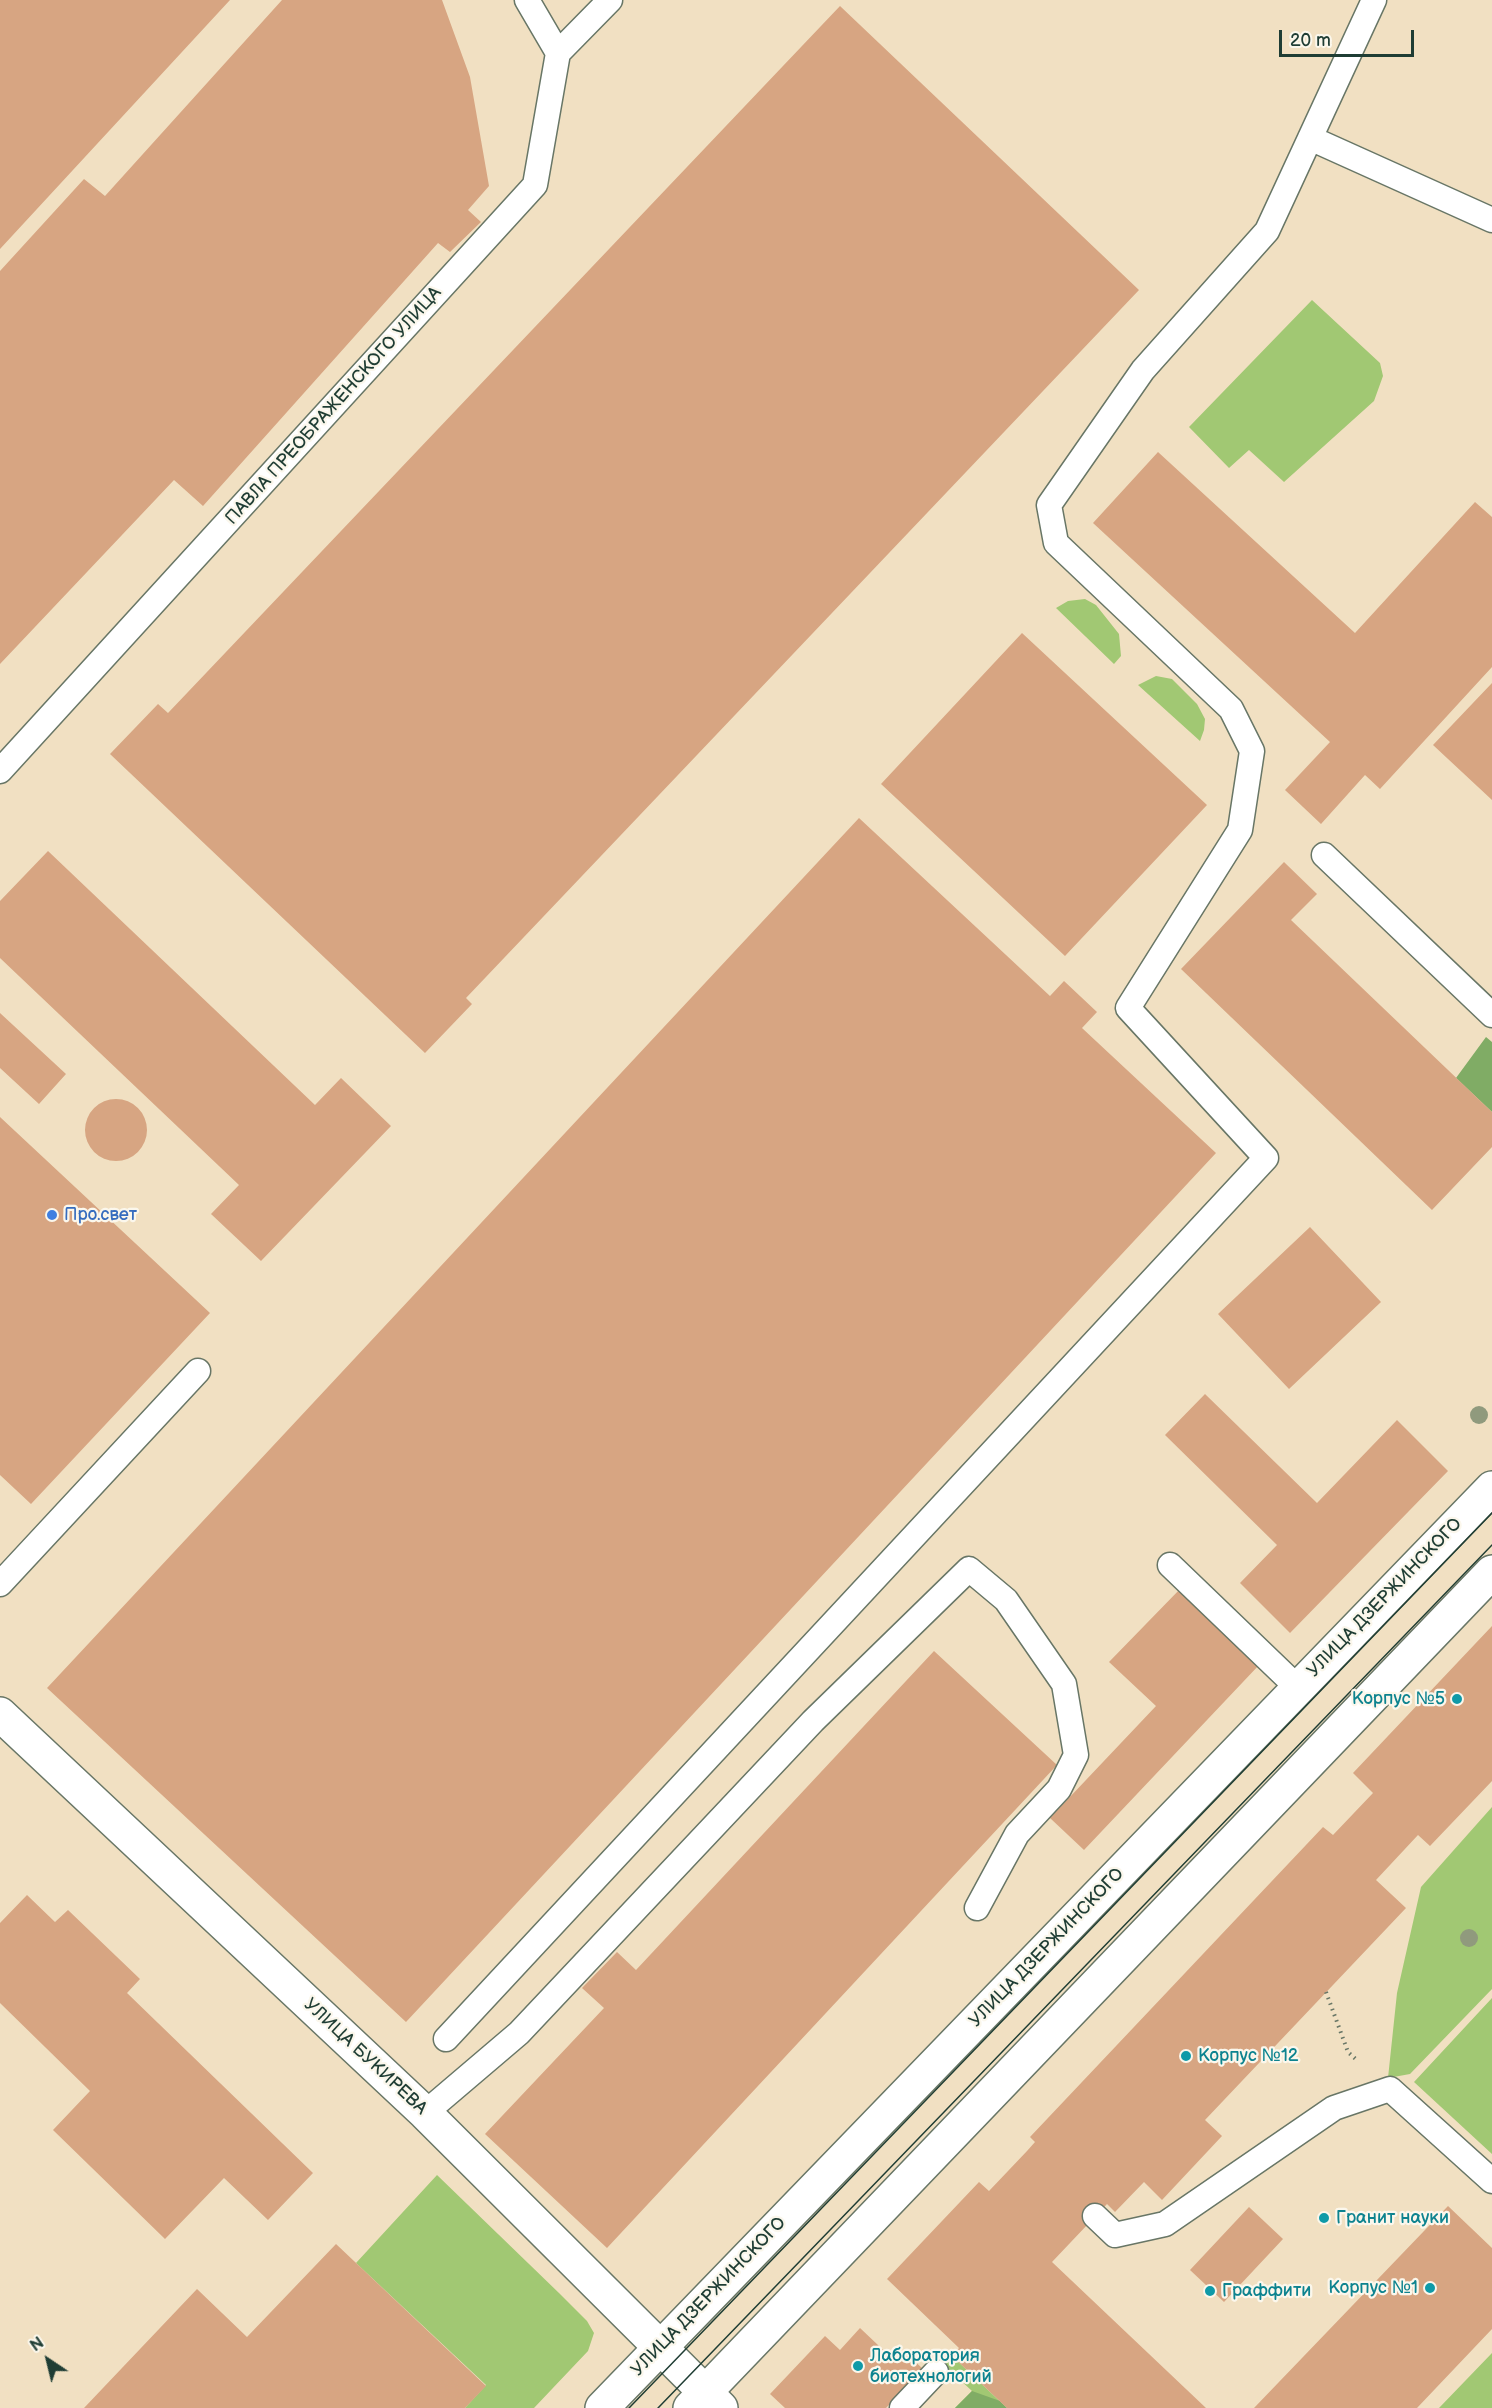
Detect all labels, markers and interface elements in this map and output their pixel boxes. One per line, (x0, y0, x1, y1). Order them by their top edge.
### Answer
scale bar (1282, 18, 1417, 56)
text: 20 m (1290, 30, 1331, 51)
street label: ПАВЛА ПРЕОБРАЖЕНСКОГО УЛИЦА (221, 283, 447, 529)
place label: Про.свет (64, 1204, 137, 1226)
marker: Про.свет (45, 1208, 59, 1222)
street label: УЛИЦА ДЗЕРЖИНСКОГО (1303, 1514, 1467, 1682)
place label: Корпус №5 (1352, 1688, 1445, 1710)
marker: Корпус №5 (1450, 1692, 1464, 1706)
street label: УЛИЦА ДЗЕРЖИНСКОГО (965, 1864, 1129, 2032)
street label: УЛИЦА БУКИРЕВА (299, 1994, 431, 2120)
place label: Корпус №12 (1198, 2045, 1298, 2067)
marker: Корпус №12 (1179, 2049, 1193, 2063)
place label: Гранит науки (1336, 2207, 1449, 2229)
marker: Гранит науки (1317, 2211, 1331, 2225)
street label: УЛИЦА ДЗЕРЖИНСКОГО (627, 2213, 791, 2381)
place label: Корпус №1 (1328, 2277, 1418, 2299)
place label: Граффити (1222, 2280, 1311, 2302)
marker: Корпус №1 (1423, 2281, 1437, 2295)
marker: Граффити (1203, 2284, 1217, 2298)
north arrow (18, 2330, 78, 2390)
text: N (27, 2334, 48, 2356)
place label: Лаборатория биотехнологий (870, 2345, 992, 2388)
marker: Лаборатория биотехнологий (851, 2359, 865, 2373)

